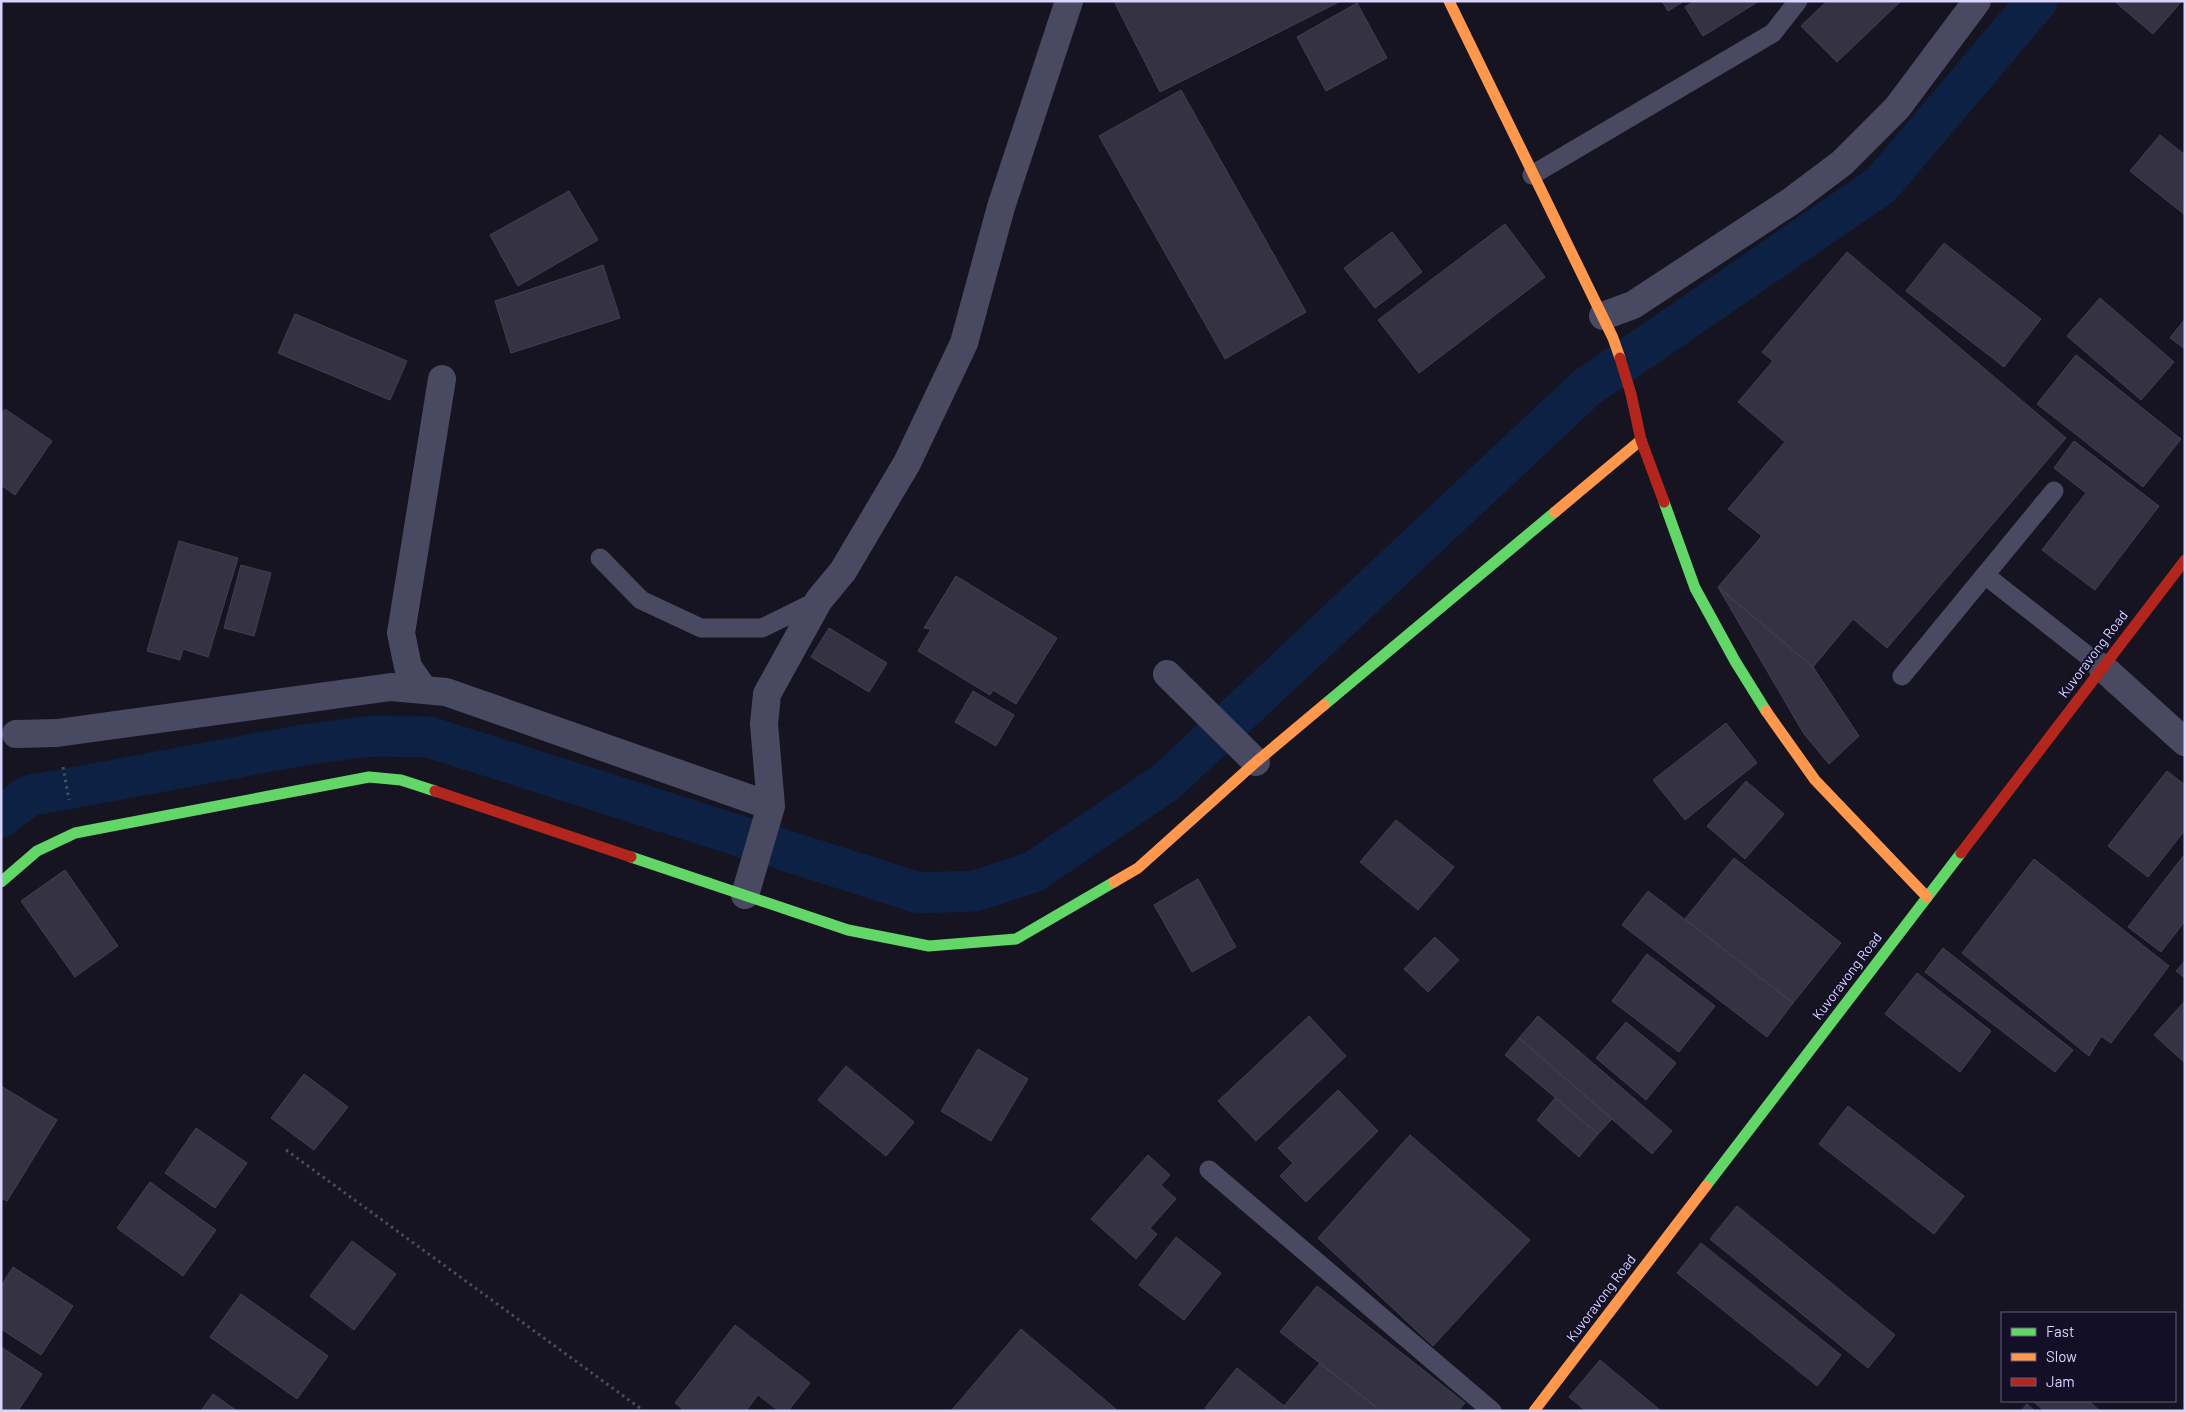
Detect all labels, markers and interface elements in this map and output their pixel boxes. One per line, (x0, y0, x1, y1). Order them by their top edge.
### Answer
street label: Kuvoravong Road (2054, 607, 2131, 701)
street label: Kuvoravong Road (1808, 929, 1885, 1023)
street label: Kuvoravong Road (1562, 1251, 1639, 1345)
legend (2001, 1312, 2176, 1402)
text: Fast (2046, 1322, 2074, 1340)
text: Slow (2046, 1347, 2077, 1365)
text: Jam (2046, 1372, 2075, 1390)

